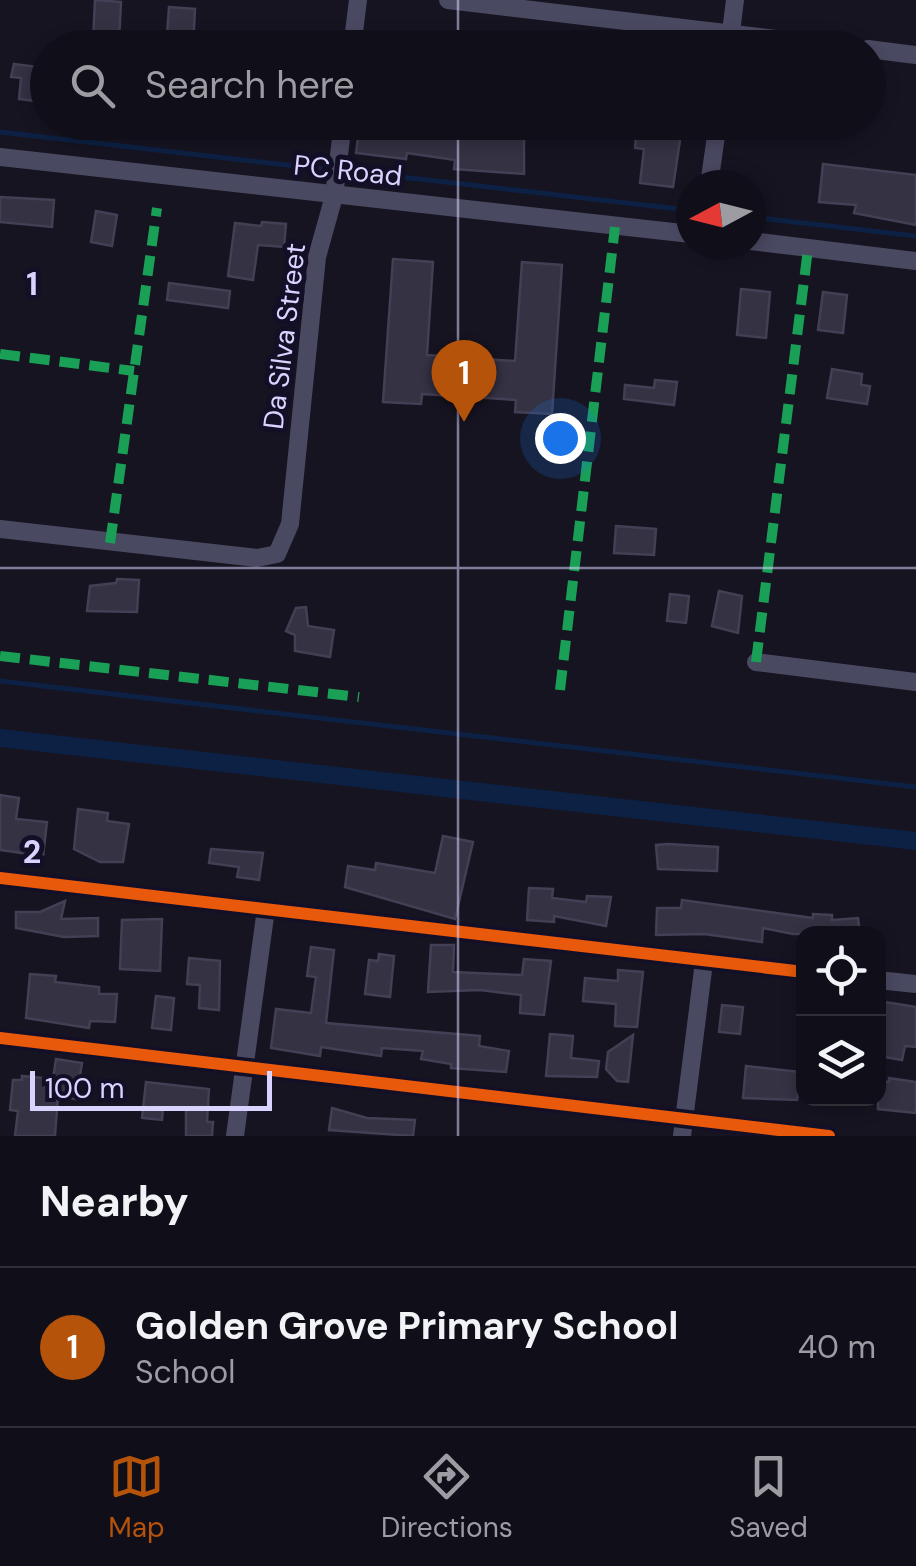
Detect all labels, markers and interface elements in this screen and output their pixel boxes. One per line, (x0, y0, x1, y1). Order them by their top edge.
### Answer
search box (30, 30, 886, 140)
icon: search (65, 58, 120, 113)
text: Search here (145, 60, 355, 110)
street label: PC Road (292, 146, 404, 195)
north arrow (676, 170, 766, 260)
street label: Da Silva Street (255, 241, 314, 431)
text: 1 (26, 263, 38, 305)
pin: 1 (432, 340, 496, 422)
your location (535, 413, 586, 464)
text: 2 (23, 831, 41, 873)
map controls (796, 926, 886, 1106)
button: locate (796, 926, 886, 1016)
button: layers (796, 1016, 886, 1106)
scale bar (30, 1066, 272, 1110)
text: 100 m (45, 1070, 124, 1107)
text: Nearby (40, 1174, 189, 1229)
text: Golden Grove Primary School (135, 1301, 678, 1351)
text: 1 (67, 1326, 78, 1368)
text: 40 m (798, 1326, 876, 1368)
text: School (135, 1351, 235, 1393)
tab: Map (108, 1449, 165, 1546)
tab: Directions (381, 1449, 513, 1546)
tab: Saved (729, 1449, 808, 1546)

